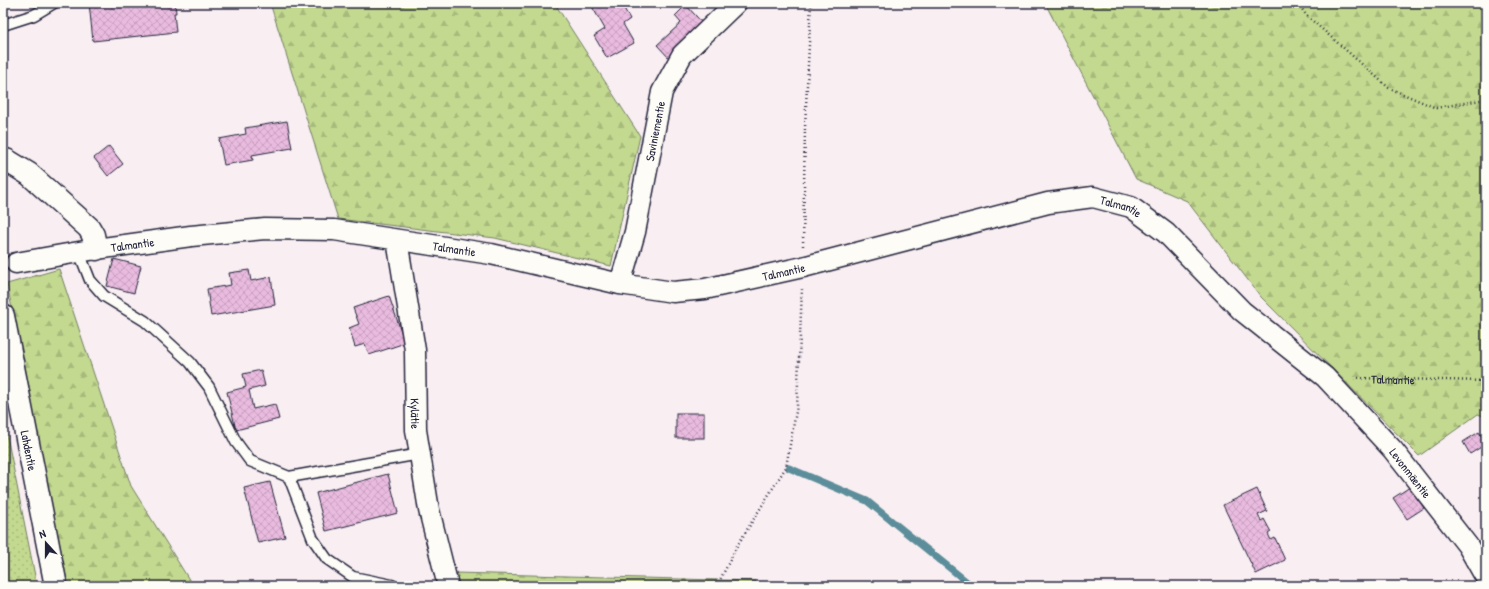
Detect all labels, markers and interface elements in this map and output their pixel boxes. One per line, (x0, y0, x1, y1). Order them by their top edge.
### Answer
street label: Saviniementie (640, 99, 669, 162)
street label: Talmantie (1098, 191, 1146, 221)
street label: Talmantie (110, 233, 155, 255)
street label: Talmantie (431, 237, 477, 260)
street label: Talmantie (761, 258, 807, 284)
street label: Talmantie (1371, 370, 1415, 388)
street label: Kylätie (407, 398, 424, 429)
street label: Lahdentie (17, 429, 42, 472)
street label: Levonmäentie (1386, 444, 1436, 501)
north arrow (26, 523, 66, 563)
text: N (37, 526, 48, 541)

